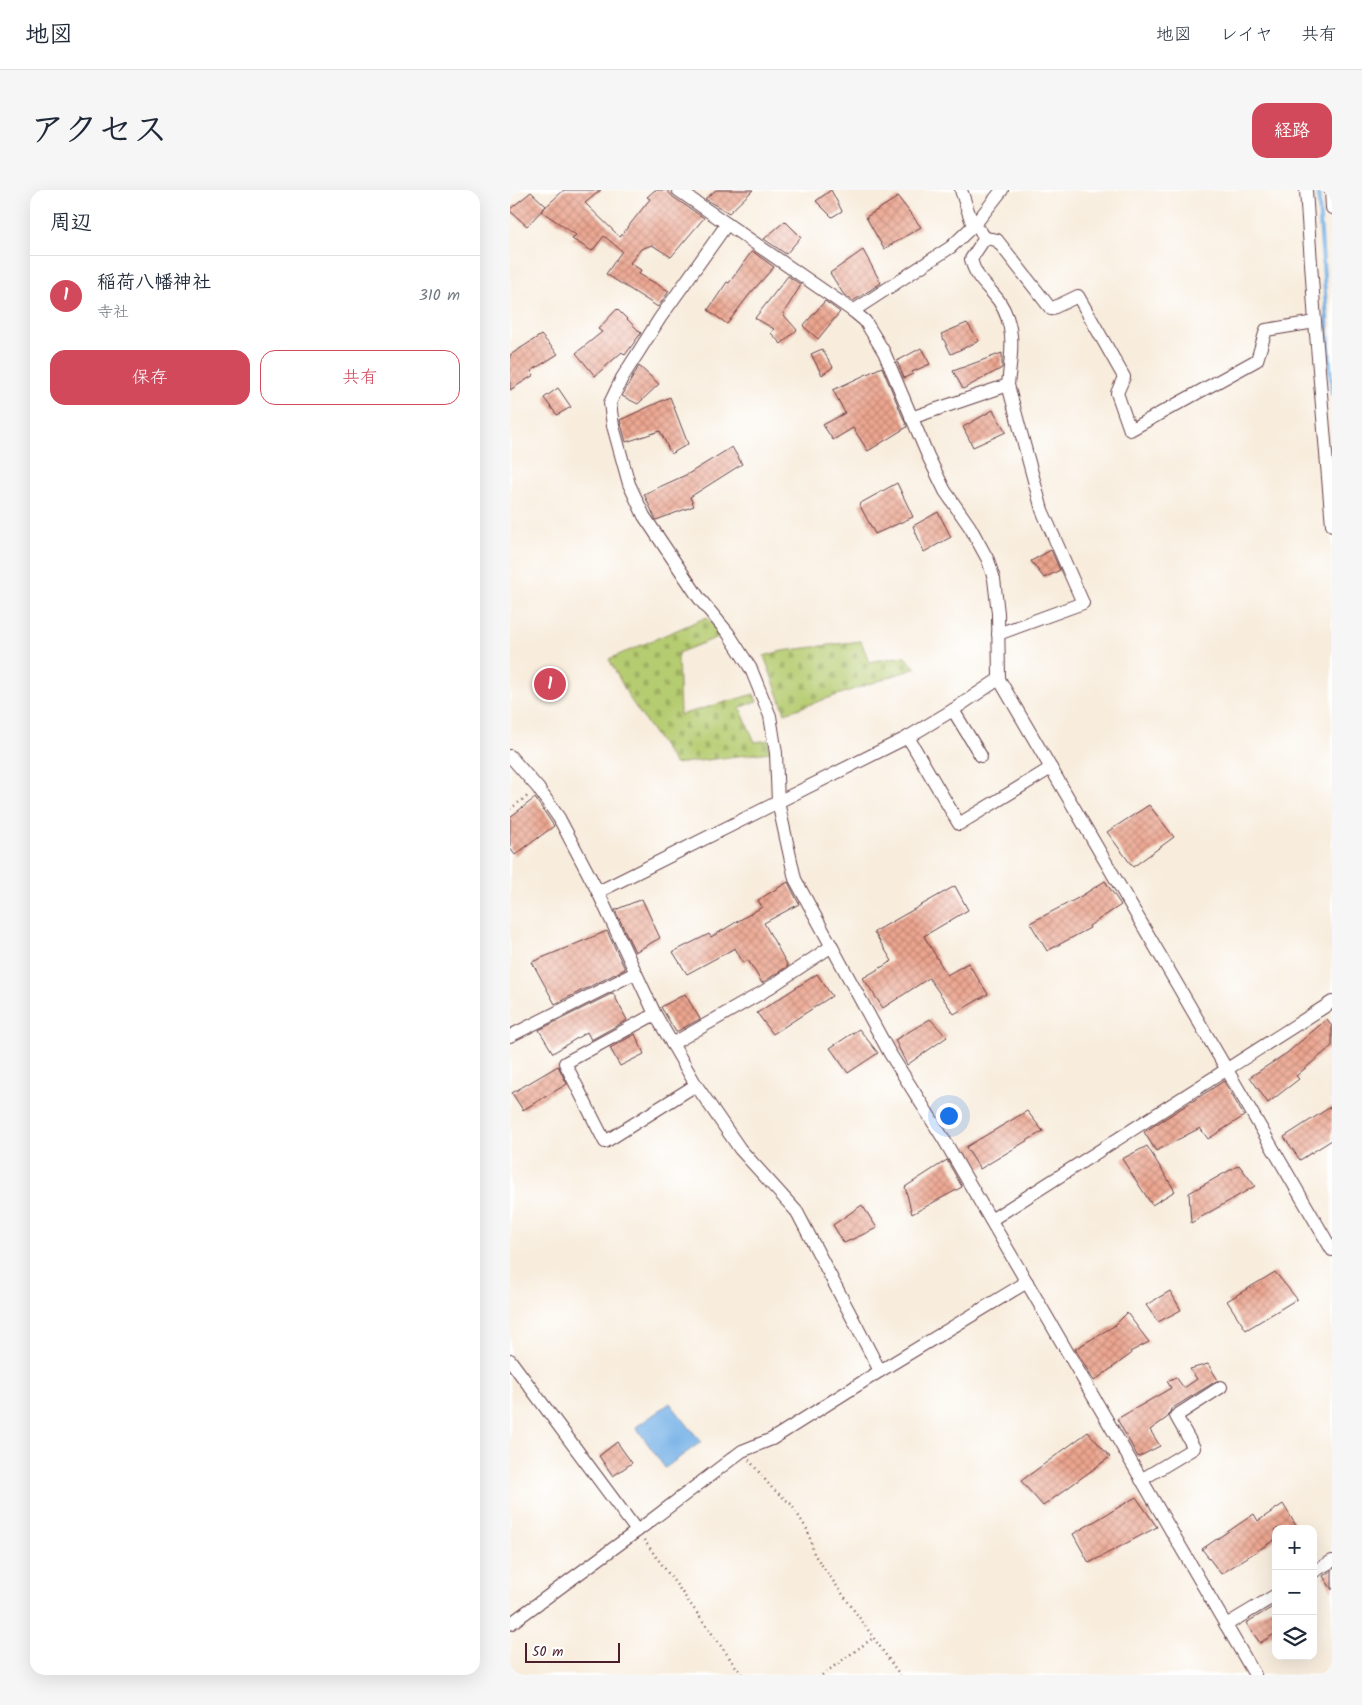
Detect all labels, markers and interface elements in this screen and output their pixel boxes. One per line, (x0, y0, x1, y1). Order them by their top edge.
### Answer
text: 地図 (25, 16, 73, 55)
text: 地図 (1156, 21, 1192, 50)
text: レイヤ (1220, 21, 1273, 50)
text: 共有 (1301, 21, 1337, 50)
button: 経路 (1252, 103, 1332, 158)
text: アクセス (30, 104, 168, 160)
text: 周辺 (50, 207, 92, 240)
text: 稲荷八幡神社 (97, 268, 211, 298)
text: 1 (64, 283, 68, 308)
text: 310 m (419, 283, 460, 308)
text: 寺社 (97, 300, 129, 325)
button: 保存 (50, 350, 250, 405)
button: 共有 (260, 350, 460, 405)
pin: 1 (534, 665, 566, 703)
your location (936, 1103, 962, 1129)
map controls (1272, 1525, 1317, 1660)
button: + (1272, 1525, 1317, 1570)
button: − (1272, 1570, 1317, 1615)
button: layers (1272, 1615, 1317, 1660)
scale bar (525, 1640, 620, 1663)
text: 50 m (532, 1641, 563, 1663)

